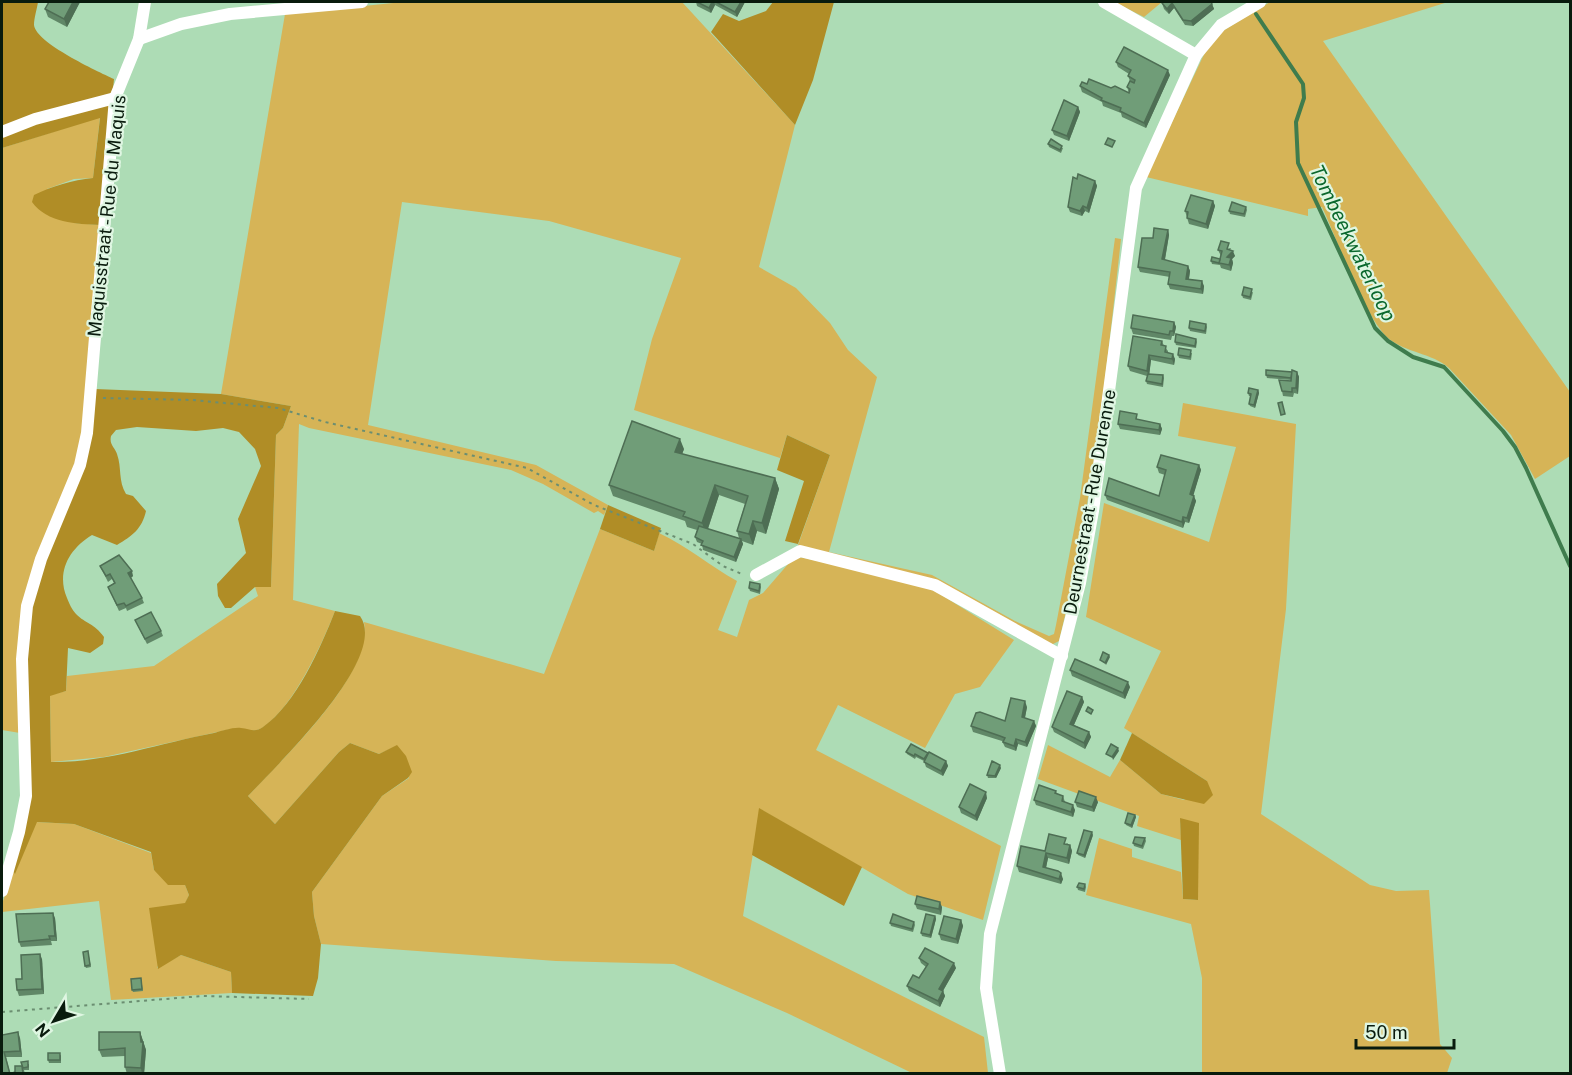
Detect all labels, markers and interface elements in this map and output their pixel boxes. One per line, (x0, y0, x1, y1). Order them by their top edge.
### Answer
street label: Maquisstraat - Rue du Maquis (83, 94, 130, 338)
water label: Tombeekwaterloop (1305, 161, 1401, 325)
street label: Deurnestraat - Rue Durenne (1059, 388, 1120, 616)
north arrow (24, 991, 84, 1051)
scale bar (1356, 1012, 1454, 1050)
text: N (31, 1019, 54, 1041)
text: 50 m (1365, 1022, 1408, 1043)

